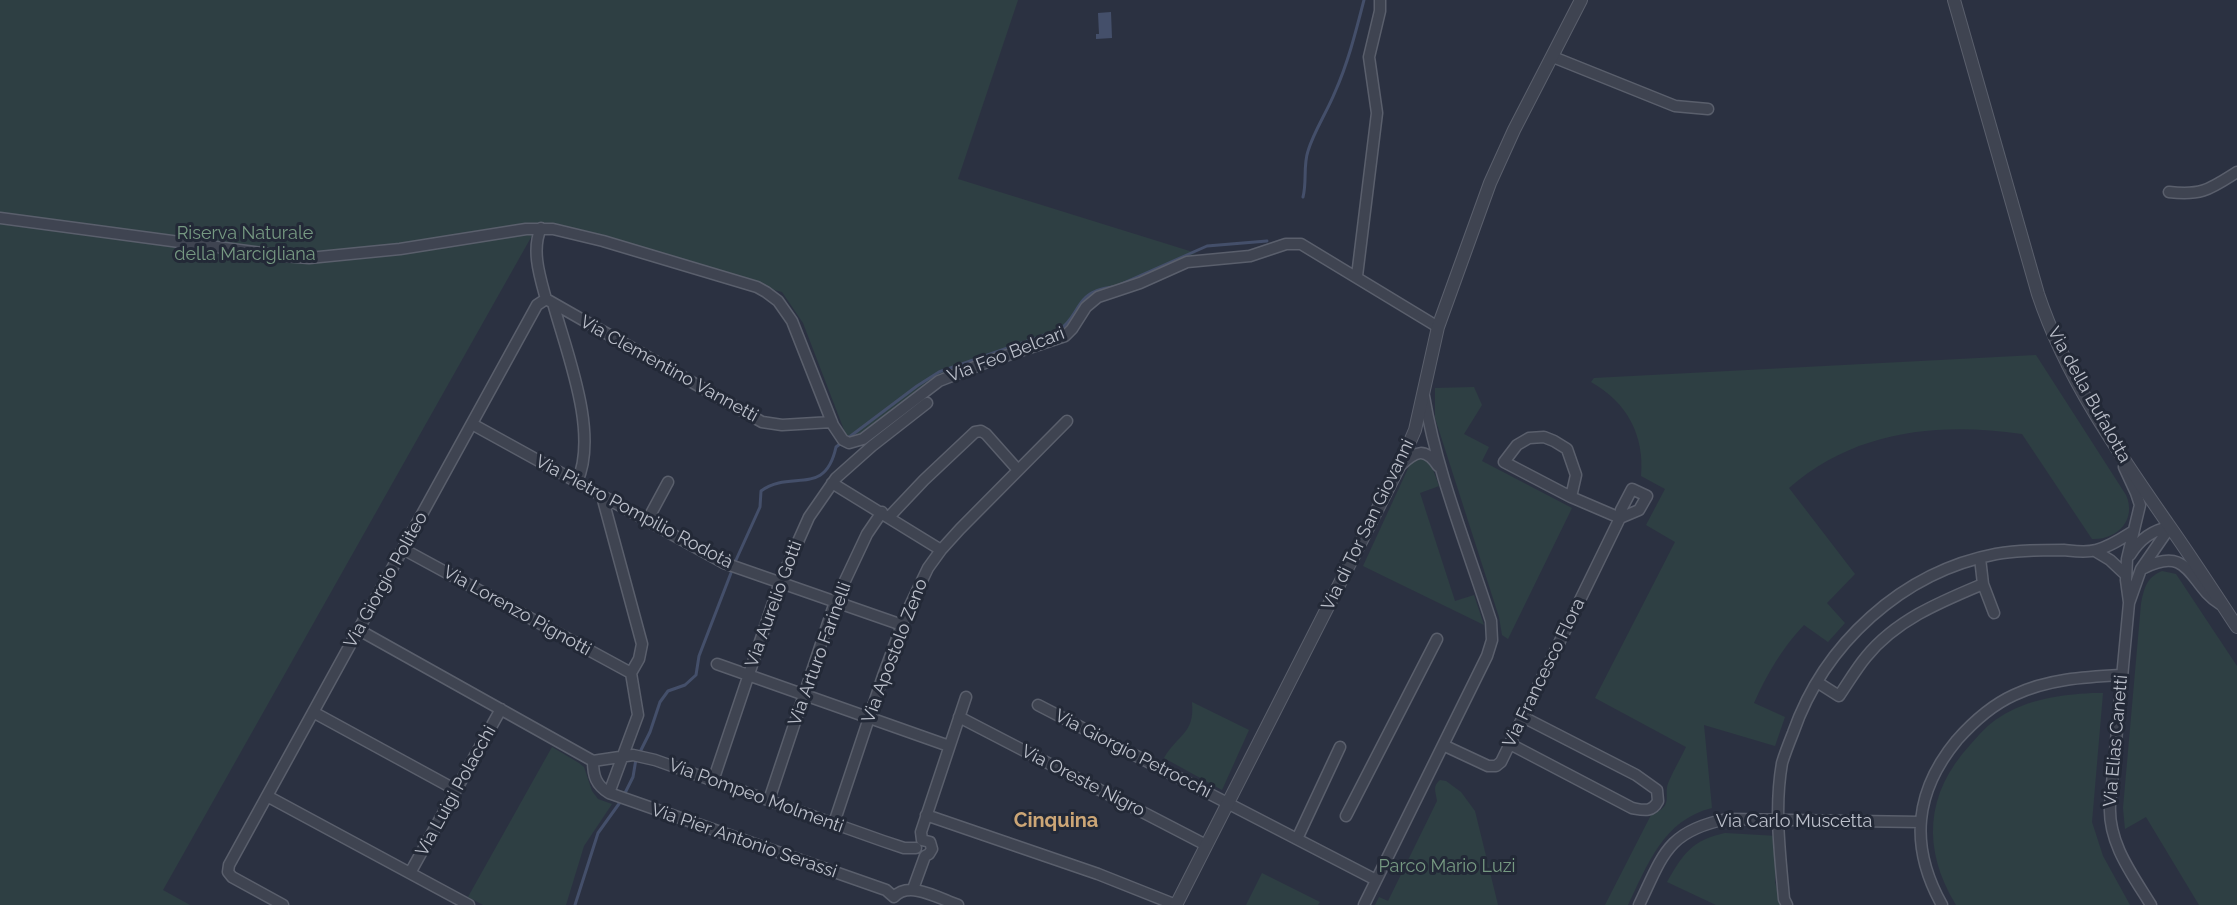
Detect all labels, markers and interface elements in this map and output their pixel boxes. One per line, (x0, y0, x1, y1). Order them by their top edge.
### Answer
park label: Riserva Naturale della Marcigliana (174, 223, 316, 266)
street label: Via Clementino Vannetti (576, 311, 762, 427)
street label: Via Feo Belcari (944, 323, 1068, 387)
street label: Via della Bufalotta (2043, 323, 2135, 467)
street label: Via di Tor San Giovanni (1317, 436, 1419, 614)
street label: Via Pietro Pompilio Rodotà (531, 451, 737, 573)
street label: Via Giorgio Politeo (340, 508, 432, 652)
street label: Via Aurelio Gotti (741, 538, 807, 670)
street label: Via Lorenzo Pignotti (439, 561, 595, 661)
street label: Via Apostolo Zeno (858, 576, 932, 726)
street label: Via Arturo Farinelli (784, 579, 856, 729)
street label: Via Francesco Flora (1498, 595, 1590, 751)
street label: Via Elias Canetti (2099, 674, 2133, 808)
street label: Via Giorgio Petrocchi (1051, 705, 1215, 803)
street label: Via Luigi Polacchi (411, 722, 501, 860)
street label: Via Oreste Nigro (1018, 741, 1148, 821)
street label: Via Pompeo Molmenti (666, 754, 846, 838)
street label: Via Pier Antonio Serassi (648, 799, 840, 883)
district label: Cinquina (1014, 809, 1098, 833)
street label: Via Carlo Muscetta (1716, 811, 1872, 833)
park label: Parco Mario Luzi (1378, 856, 1516, 878)

